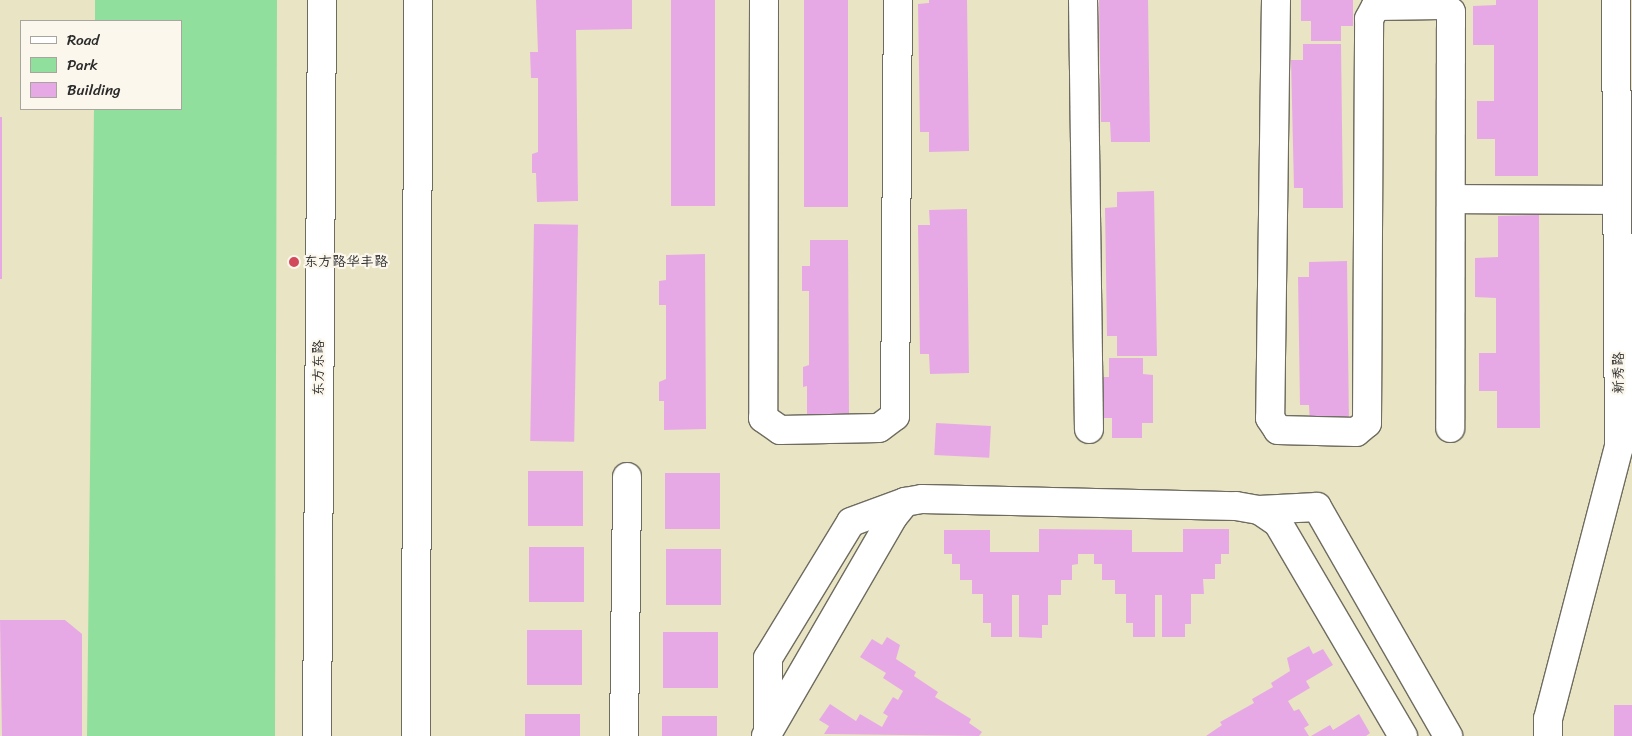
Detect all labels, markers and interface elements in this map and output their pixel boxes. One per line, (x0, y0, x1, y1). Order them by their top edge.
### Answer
legend (20, 20, 182, 110)
text: Road (67, 27, 99, 53)
text: Park (67, 52, 98, 78)
text: Building (67, 77, 121, 103)
place label: 东方路华丰路 (304, 254, 388, 270)
marker: 东方路华丰路 (288, 256, 300, 268)
street label: 东方东路 (311, 340, 327, 396)
street label: 新秀路 (1611, 352, 1627, 394)

